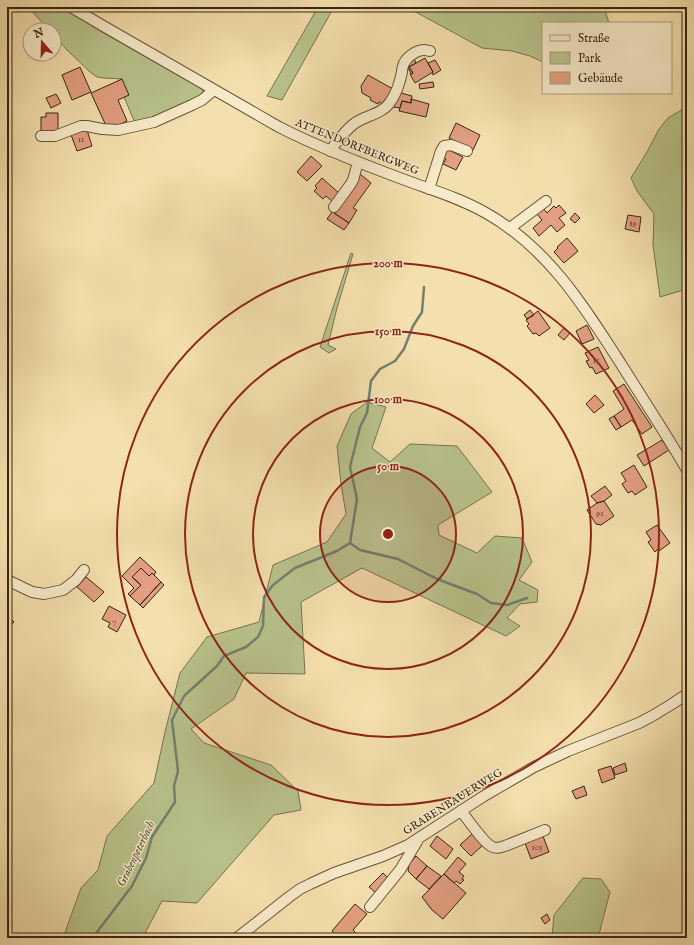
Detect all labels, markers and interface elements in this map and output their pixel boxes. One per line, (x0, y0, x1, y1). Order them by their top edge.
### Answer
north arrow (22, 22, 62, 62)
legend (542, 22, 672, 94)
text: N (31, 25, 46, 42)
text: Straße (578, 31, 610, 46)
text: Park (578, 51, 601, 66)
text: Gebäude (578, 71, 623, 86)
street label: ATTENDORFBERGWEG (292, 115, 421, 178)
house number: 11 (78, 134, 84, 145)
house number: 89 (629, 218, 637, 229)
text: 200 m (373, 256, 403, 271)
text: 150 m (375, 324, 402, 339)
house number: 15 (593, 355, 600, 366)
text: 100 m (374, 392, 403, 407)
text: 50 m (377, 459, 400, 474)
house number: 91 (595, 508, 604, 519)
centre of rings (381, 527, 395, 541)
house number: 7 (112, 616, 116, 627)
street label: GRABENBAUERWEG (401, 766, 506, 838)
water label: Grabenpeterbach (114, 819, 158, 889)
house number: 105 (532, 842, 543, 853)

